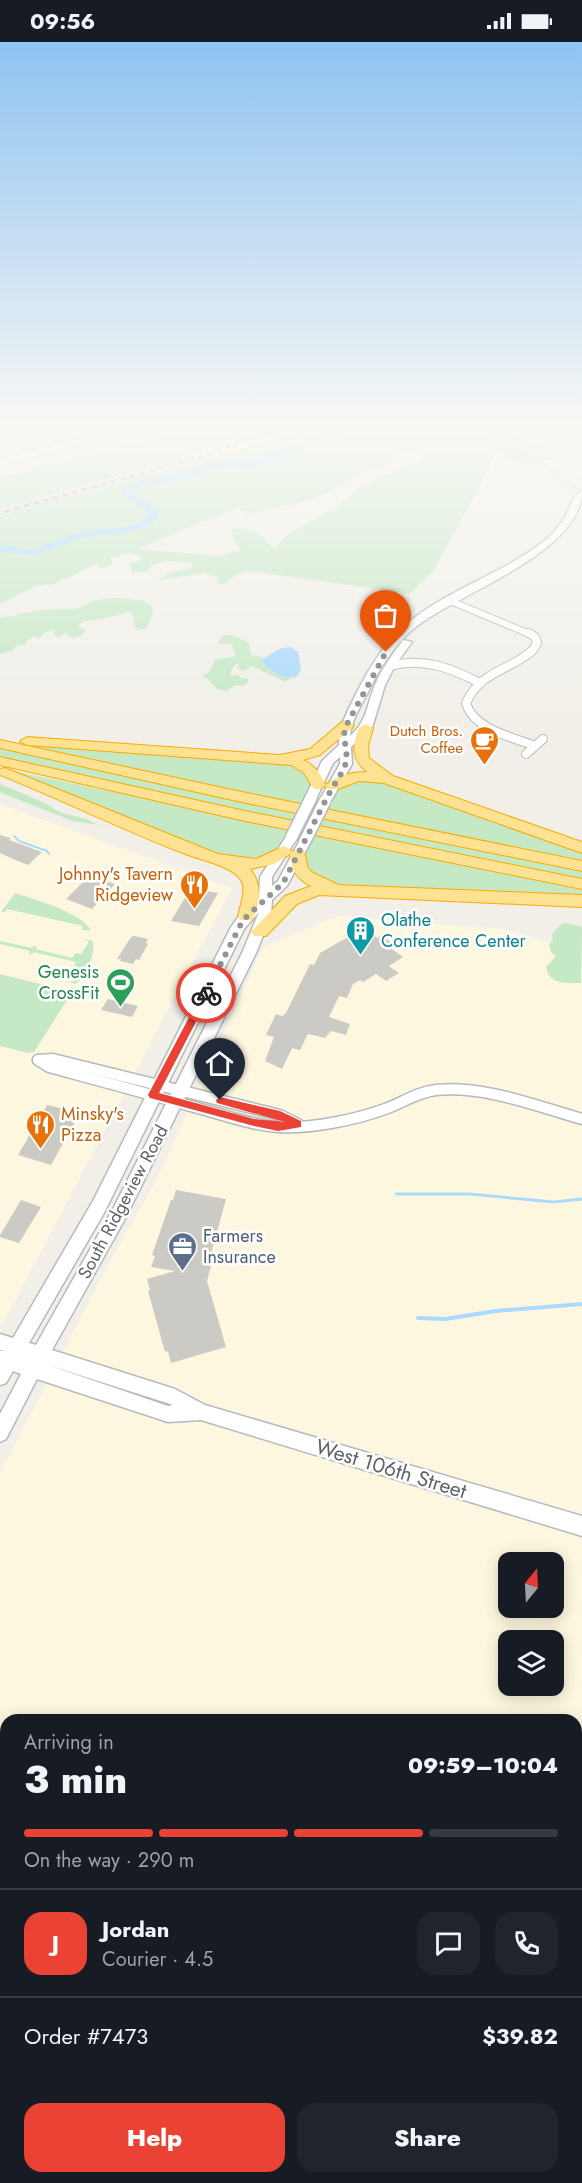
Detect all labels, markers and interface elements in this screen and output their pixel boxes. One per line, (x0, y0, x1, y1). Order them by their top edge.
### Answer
text: 09:56 (30, 5, 95, 37)
pin (360, 590, 411, 652)
icon: bag (369, 599, 402, 632)
place label: Dutch Bros. Coffee (390, 720, 463, 759)
cafe icon: Dutch Bros. Coffee (468, 724, 500, 766)
place label: Johnny's Tavern Ridgeview (57, 861, 174, 908)
restaurant icon: Johnny's Tavern Ridgeview (178, 868, 210, 910)
place label: Olathe Conference Center (381, 907, 527, 954)
building icon: Olathe Conference Center (344, 914, 376, 956)
place label: Genesis CrossFit (38, 959, 100, 1006)
courier (176, 963, 236, 1023)
sports icon: Genesis CrossFit (104, 966, 136, 1008)
icon: bike (190, 977, 223, 1010)
pin (194, 1038, 245, 1100)
icon: home (203, 1047, 236, 1080)
place label: Minsky's Pizza (61, 1101, 124, 1148)
restaurant icon: Minsky's Pizza (24, 1108, 56, 1150)
street label: South Ridgeview Road (71, 1121, 175, 1283)
place label: Farmers Insurance (203, 1223, 276, 1270)
office icon: Farmers Insurance (166, 1230, 198, 1272)
street label: West 106th Street (312, 1432, 470, 1506)
north arrow (498, 1552, 564, 1618)
map controls (498, 1552, 564, 1696)
button: layers (498, 1630, 564, 1696)
text: Arriving in (24, 1728, 114, 1757)
text: 09:59–10:04 (408, 1749, 558, 1781)
text: 3 min (24, 1751, 127, 1808)
text: On the way · 290 m (24, 1846, 194, 1875)
button: chat (417, 1912, 480, 1975)
button: phone (495, 1912, 558, 1975)
text: Jordan (102, 1913, 169, 1945)
text: J (52, 1927, 59, 1959)
text: Courier · 4.5 (102, 1945, 213, 1974)
text: Order #7473 (24, 2020, 148, 2052)
text: $39.82 (482, 2020, 558, 2052)
button: Help (24, 2103, 285, 2172)
button: Share (297, 2103, 558, 2172)

